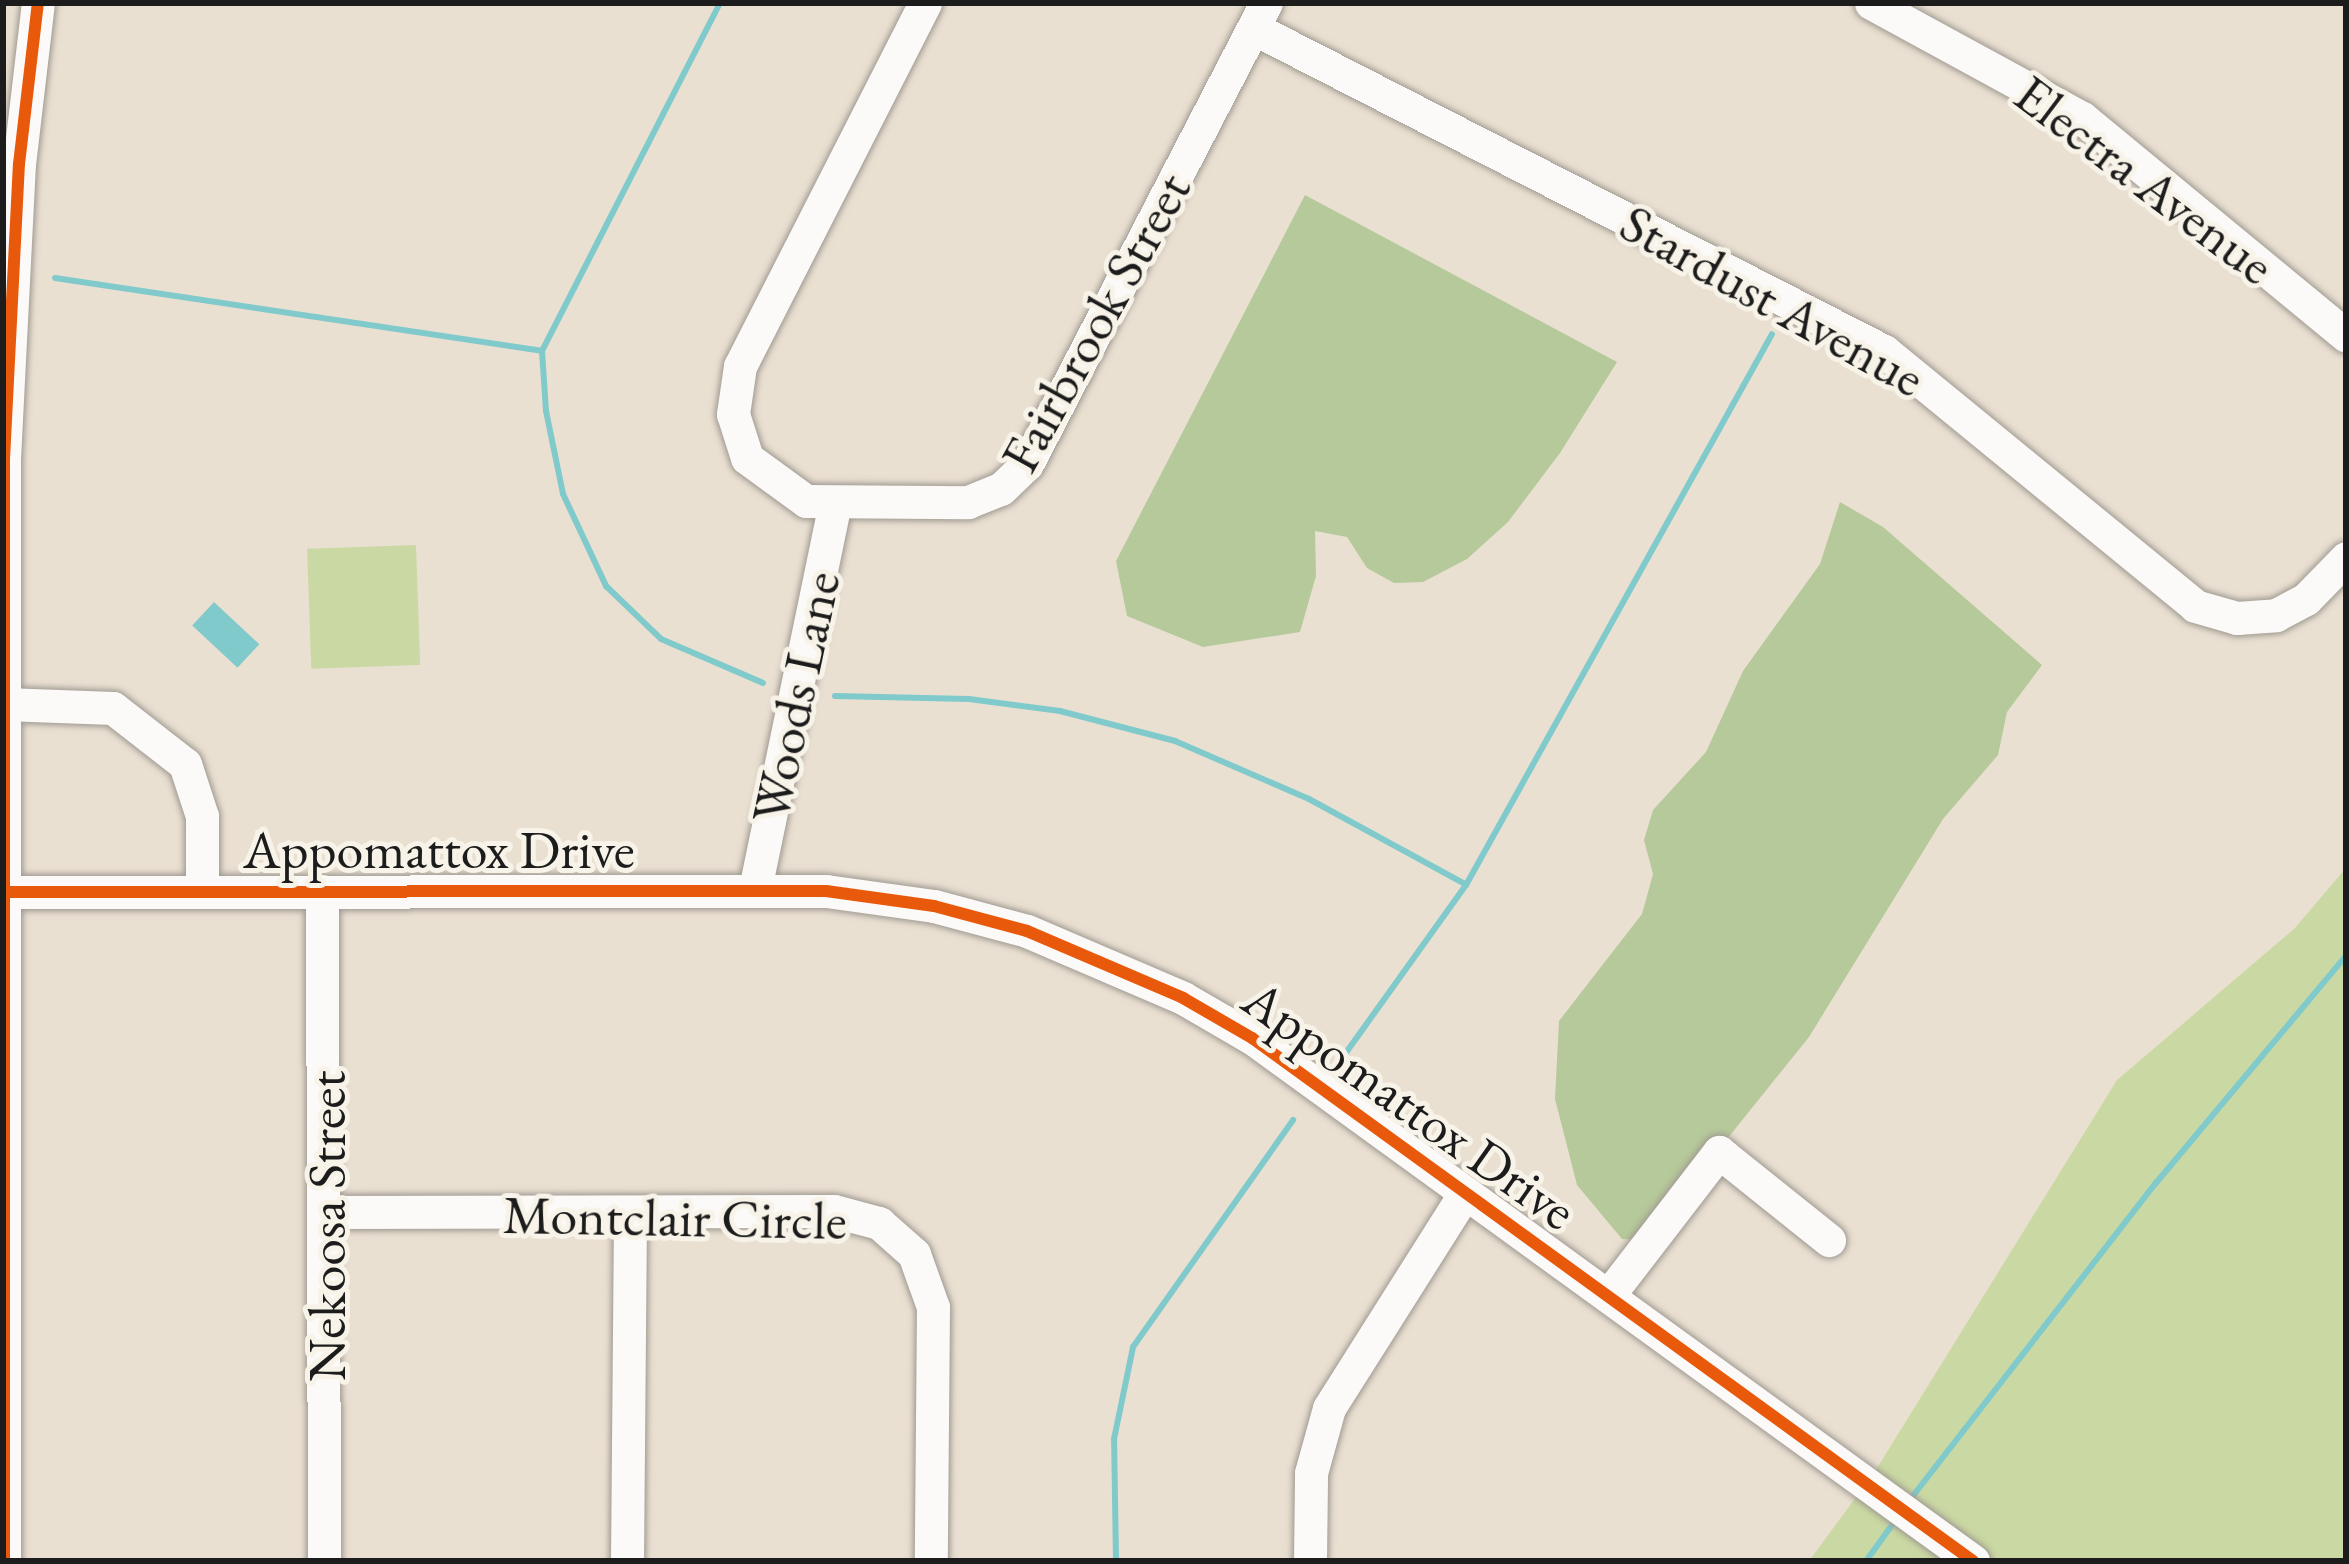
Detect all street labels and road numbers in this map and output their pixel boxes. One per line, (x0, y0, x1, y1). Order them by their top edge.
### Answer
street label: Electra Avenue (2002, 60, 2288, 298)
street label: Fairbrook Street (986, 161, 1204, 483)
street label: Stardust Avenue (1610, 190, 1936, 410)
street label: Woods Lane (737, 565, 853, 829)
street label: Appomattox Drive (243, 817, 635, 881)
street label: Appomattox Drive (1231, 965, 1589, 1243)
street label: Nekoosa Street (294, 1070, 358, 1382)
street label: Montclair Circle (502, 1182, 848, 1252)

